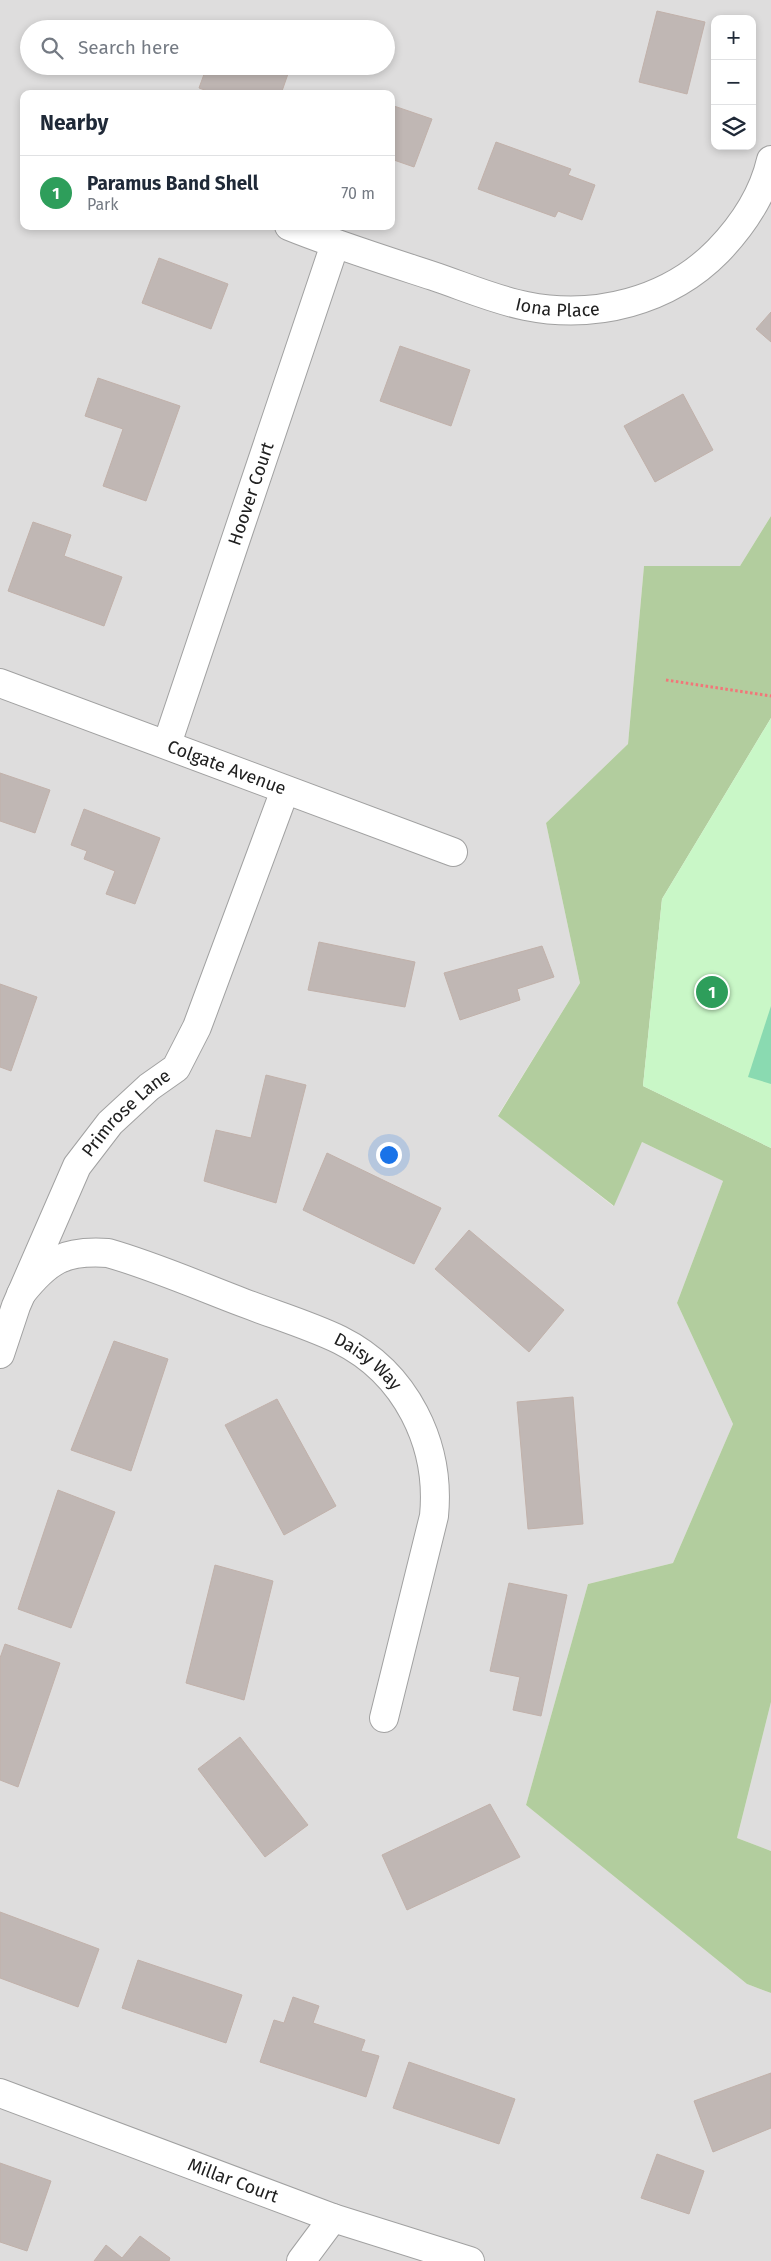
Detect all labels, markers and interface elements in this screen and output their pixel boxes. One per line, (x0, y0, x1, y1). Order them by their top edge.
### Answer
map controls (711, 15, 756, 150)
button: + (711, 15, 756, 60)
search box (20, 20, 395, 75)
icon: search (38, 34, 66, 62)
text: Search here (78, 36, 179, 59)
button: − (711, 60, 756, 105)
button: layers (711, 105, 756, 150)
text: Nearby (40, 110, 108, 136)
text: Paramus Band Shell (87, 172, 258, 195)
text: 1 (52, 184, 60, 203)
text: 70 m (341, 184, 375, 203)
text: Park (87, 195, 119, 214)
street label: Iona Place (513, 293, 601, 322)
street label: Hoover Court (223, 439, 279, 548)
street label: Colgate Avenue (164, 735, 289, 800)
pin: 1 (696, 973, 728, 1011)
street label: Primrose Lane (77, 1064, 175, 1161)
your location (376, 1142, 402, 1168)
street label: Daisy Way (330, 1328, 407, 1395)
street label: Millar Court (185, 2153, 282, 2208)

